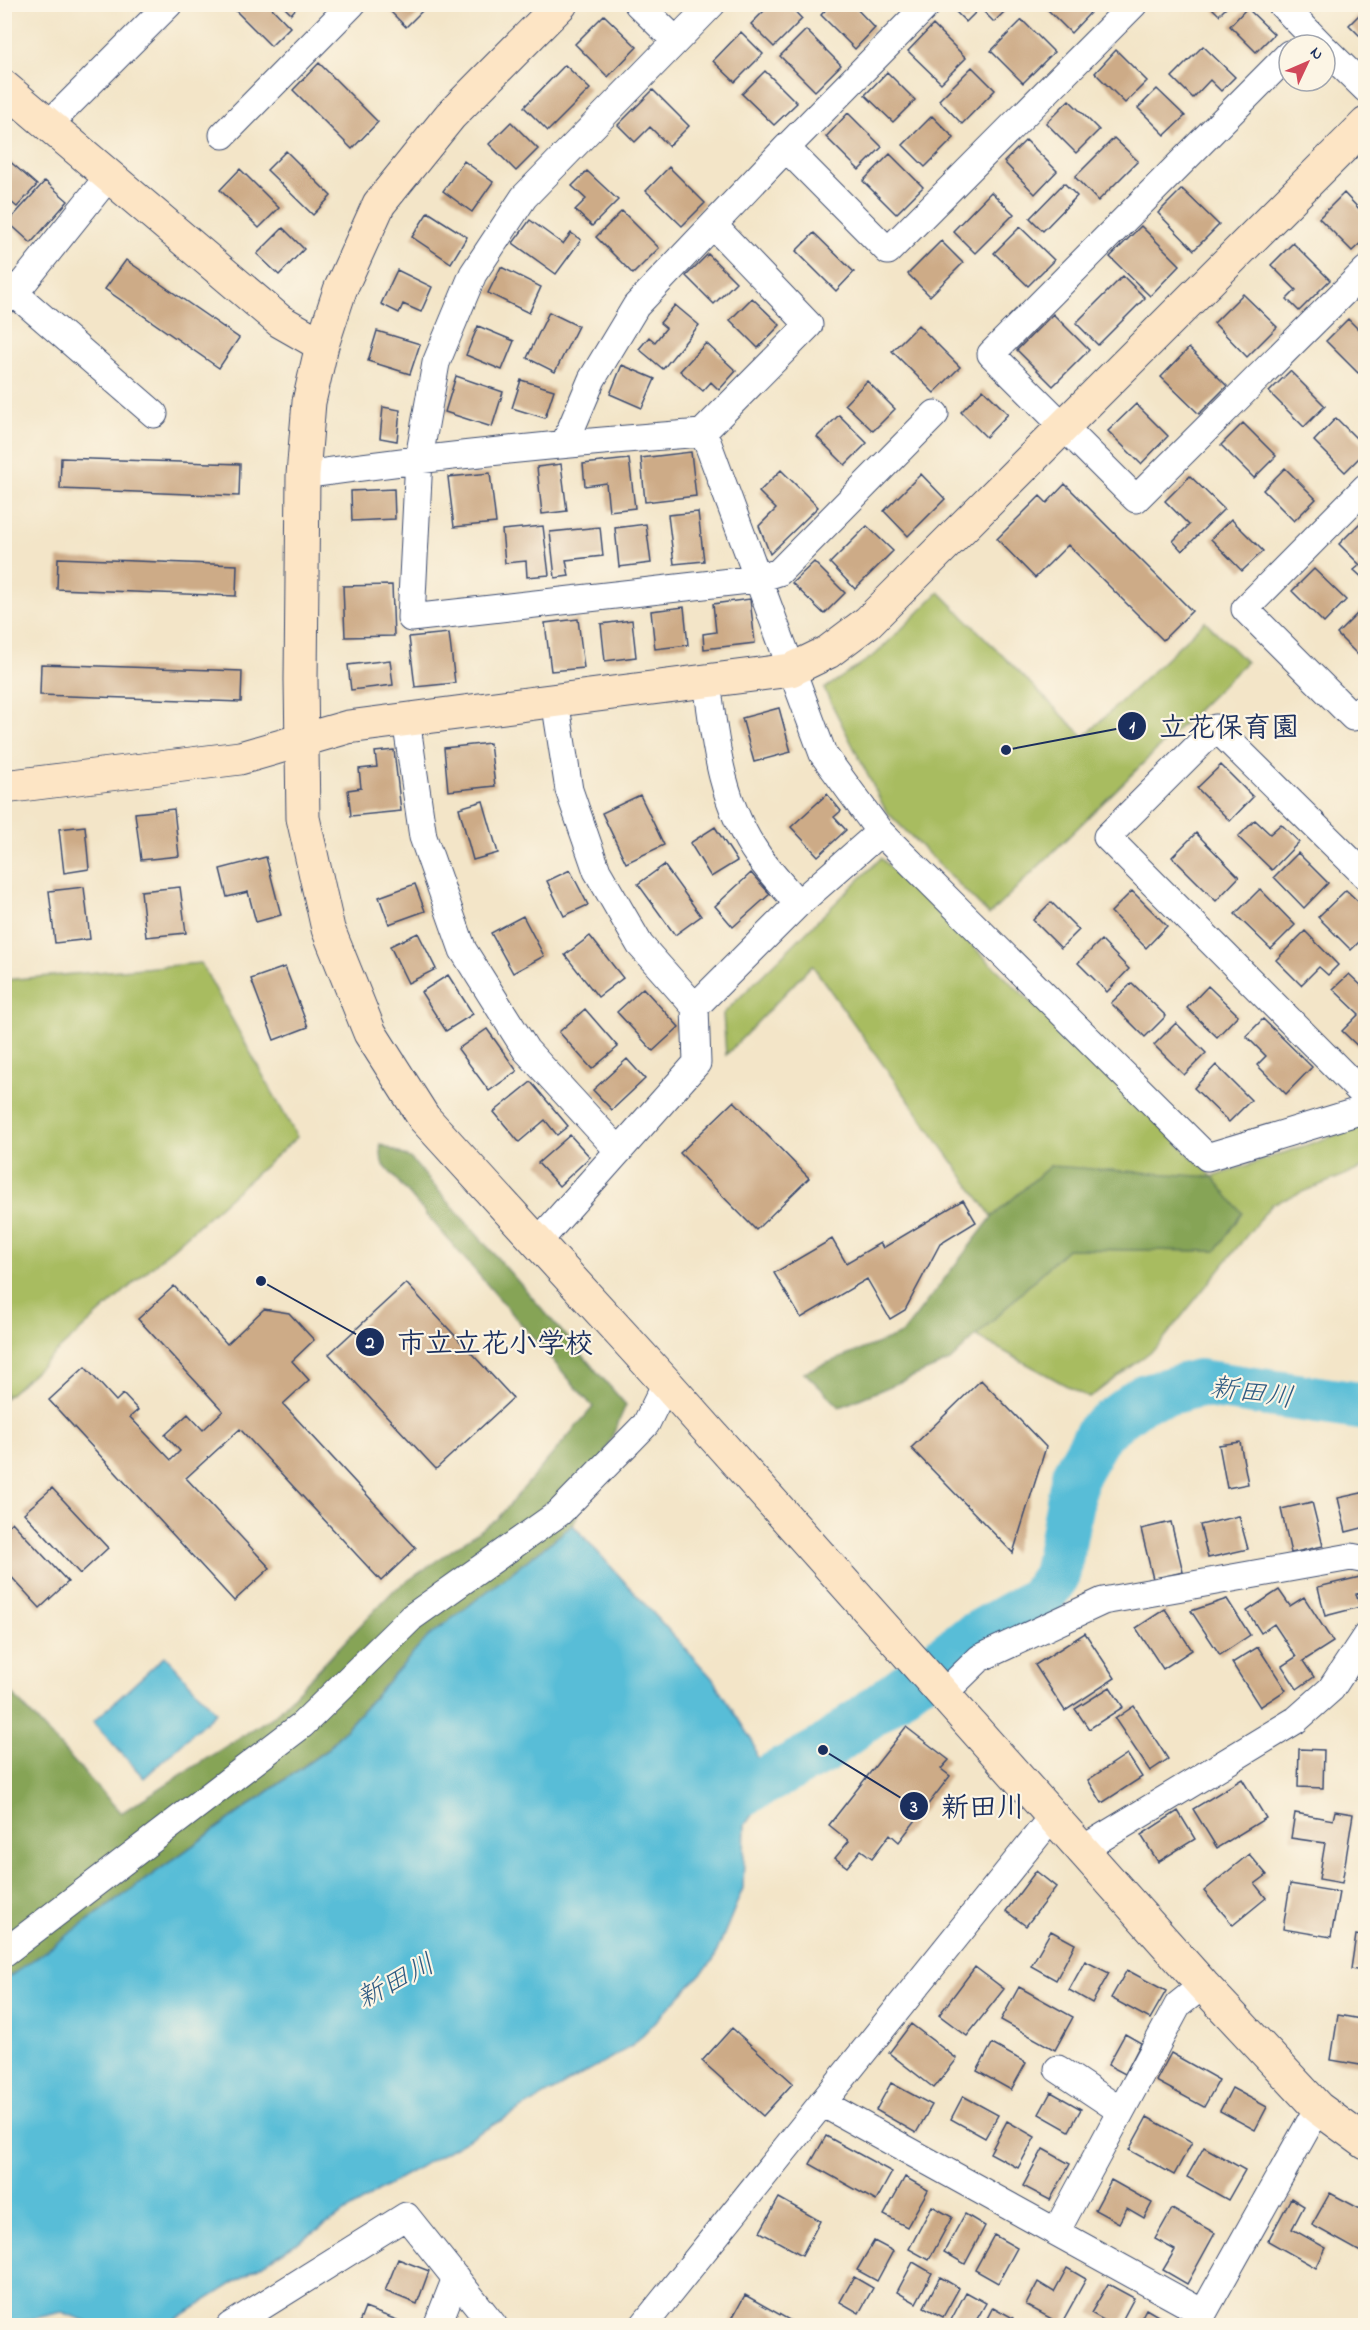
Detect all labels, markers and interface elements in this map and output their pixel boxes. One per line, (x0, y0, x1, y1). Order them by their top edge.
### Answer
north arrow (1277, 33, 1337, 93)
text: N (1304, 42, 1329, 66)
callout: 立花保育園 (1117, 703, 1311, 749)
text: 立花保育園 (1159, 709, 1299, 750)
text: 1 (1129, 715, 1135, 741)
callout: 市立立花小学校 (355, 1319, 605, 1365)
text: 市立立花小学校 (397, 1325, 593, 1366)
text: 2 (365, 1331, 375, 1357)
water label: 新田川 (1207, 1368, 1296, 1421)
callout: 新田川 (899, 1783, 1037, 1829)
text: 新田川 (941, 1789, 1025, 1830)
text: 3 (909, 1795, 918, 1821)
water label: 新田川 (350, 1945, 443, 2021)

